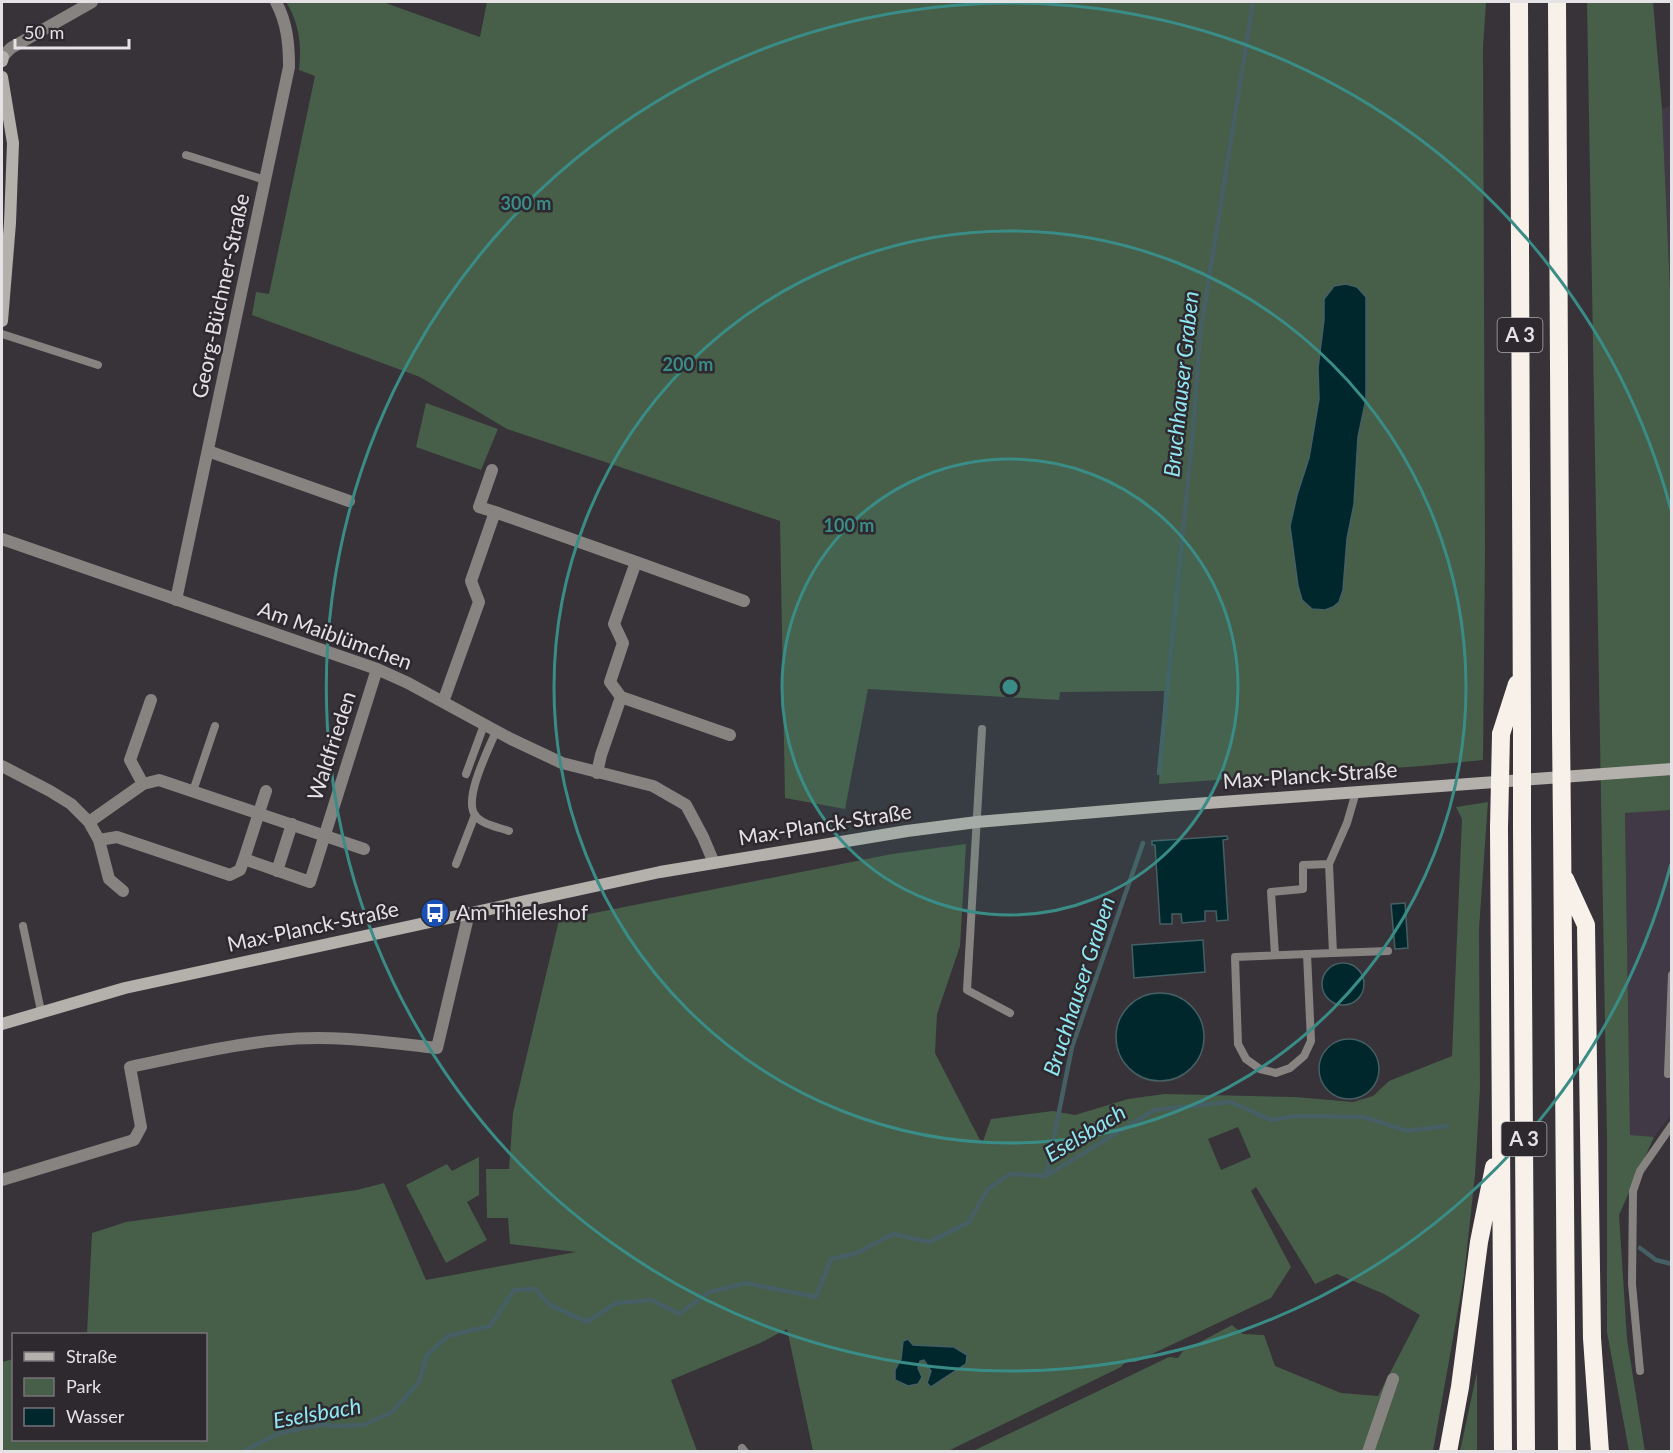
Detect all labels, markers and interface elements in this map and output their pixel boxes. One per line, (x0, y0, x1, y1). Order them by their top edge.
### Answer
scale bar (15, 12, 129, 50)
text: 50 m (24, 21, 64, 43)
street label: Georg-Büchner-Straße (186, 191, 253, 400)
text: 300 m (501, 192, 551, 214)
water label: Bruchhauser Graben (1157, 290, 1204, 478)
road number: A 3 (1498, 318, 1543, 352)
text: 200 m (663, 353, 713, 375)
text: 100 m (824, 514, 874, 536)
street label: Am Maiblümchen (255, 595, 416, 674)
centre of rings (1000, 677, 1020, 697)
street label: Waldfrieden (301, 688, 360, 803)
street label: Max-Planck-Straße (1222, 756, 1398, 793)
street label: Max-Planck-Straße (736, 797, 913, 850)
water label: Bruchhauser Graben (1037, 893, 1120, 1079)
street label: Max-Planck-Straße (225, 895, 401, 956)
bus stop icon: Am Thieleshof (419, 897, 451, 929)
place label: Am Thieleshof (456, 899, 589, 924)
water label: Eselsbach (1040, 1098, 1130, 1167)
road number: A 3 (1502, 1122, 1546, 1156)
legend (12, 1333, 207, 1441)
text: Straße (66, 1345, 117, 1367)
text: Park (66, 1375, 102, 1397)
water label: Eselsbach (271, 1391, 363, 1434)
text: Wasser (66, 1405, 125, 1427)

